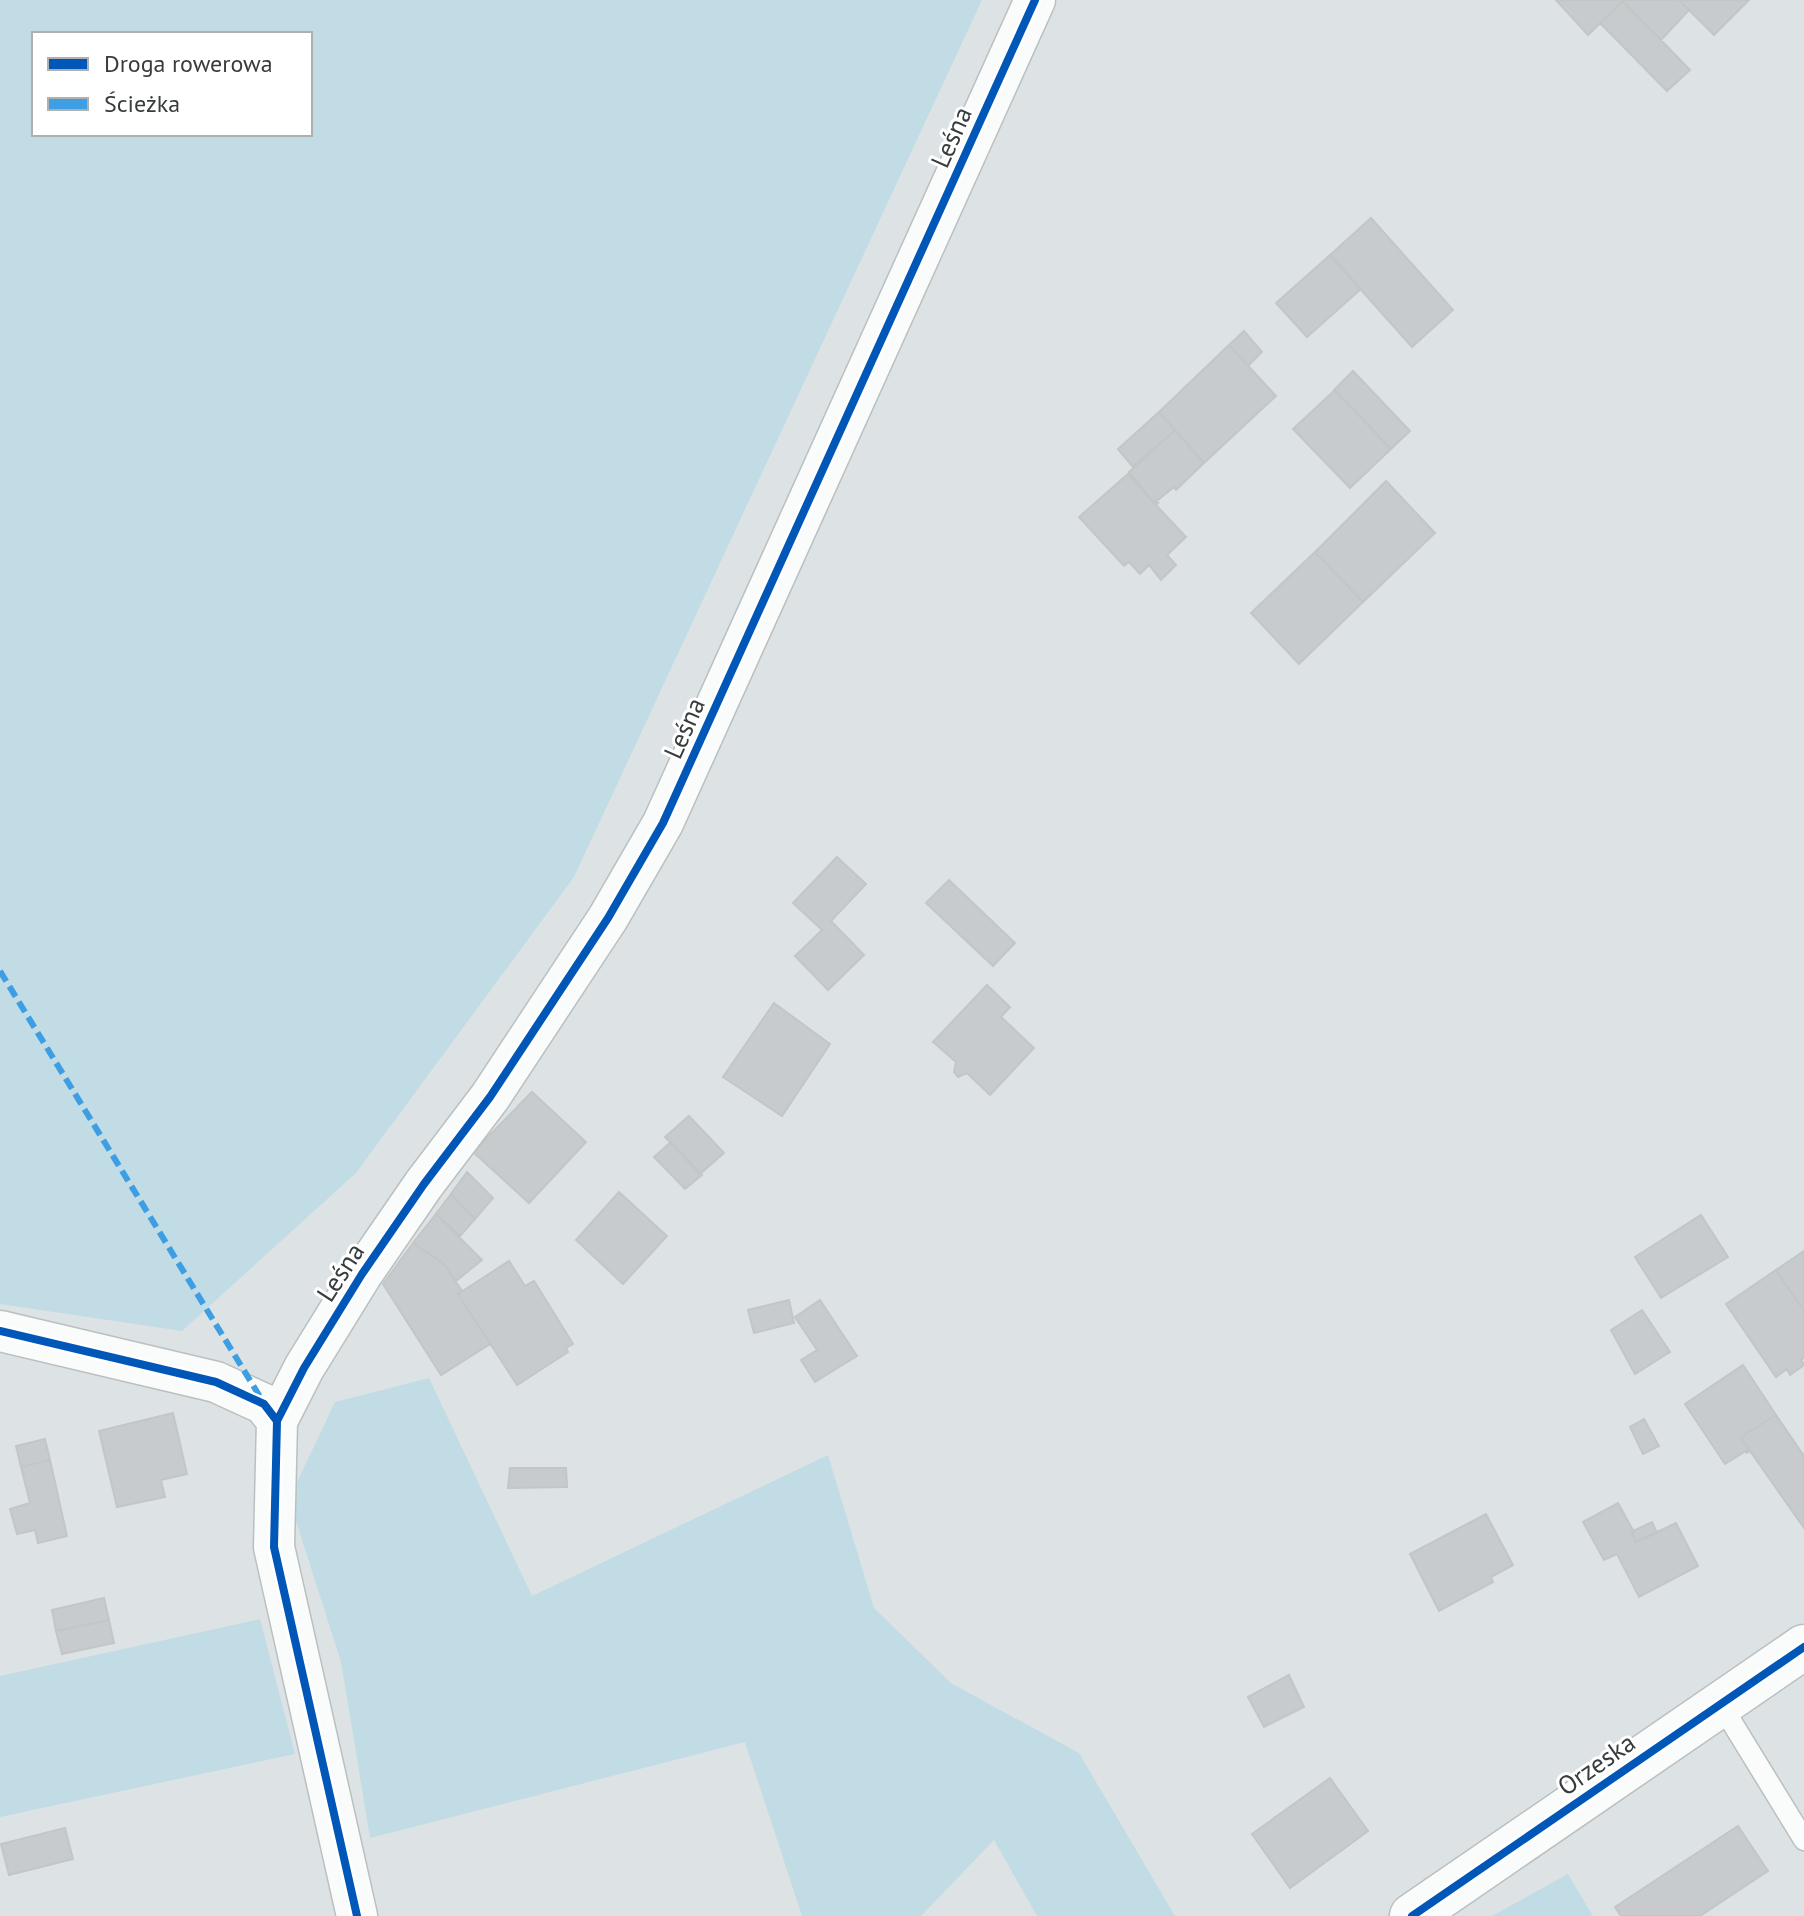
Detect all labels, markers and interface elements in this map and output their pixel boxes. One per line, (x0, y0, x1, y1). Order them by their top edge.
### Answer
legend (32, 32, 312, 136)
text: Droga rowerowa (104, 48, 273, 79)
text: Ścieżka (104, 88, 180, 119)
street label: Leśna (923, 101, 979, 173)
street label: Leśna (656, 692, 712, 764)
street label: Leśna (309, 1237, 371, 1307)
street label: Orzeska (1551, 1725, 1641, 1803)

